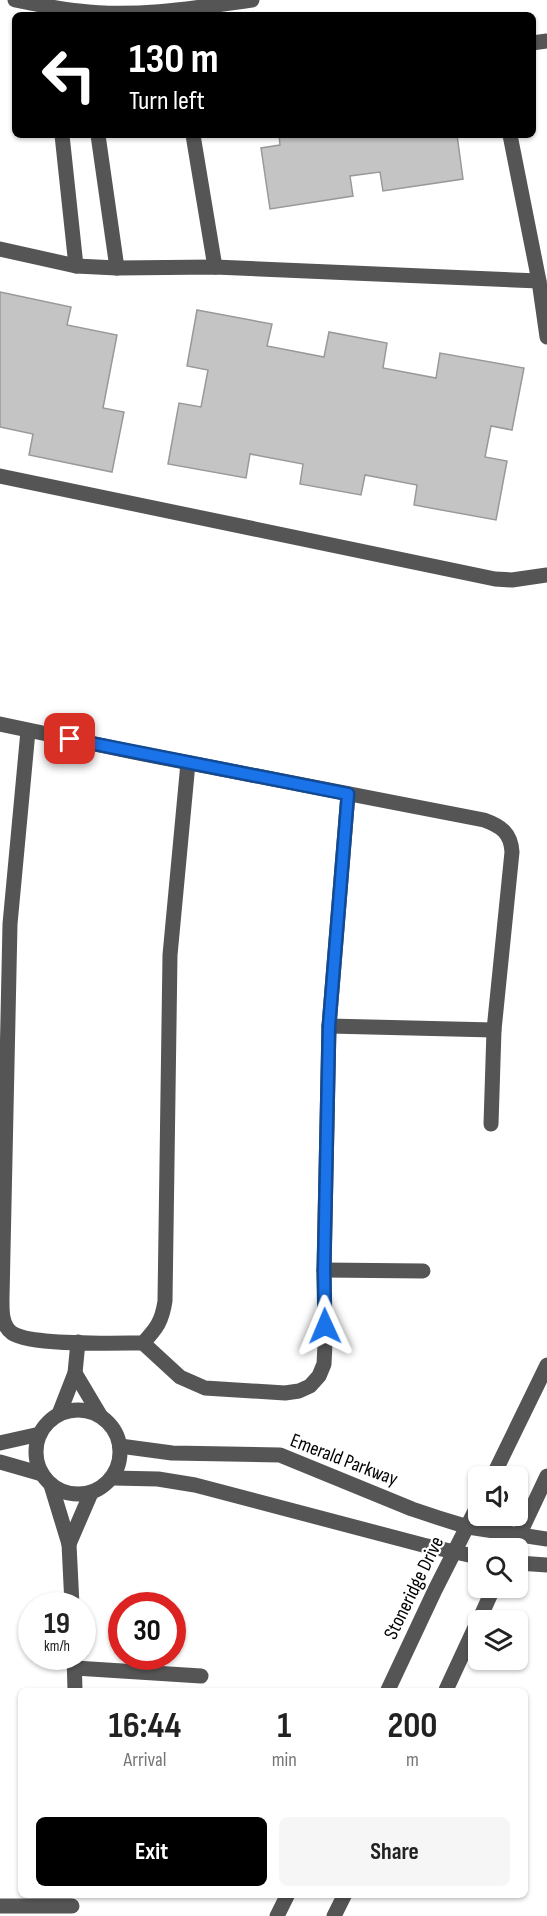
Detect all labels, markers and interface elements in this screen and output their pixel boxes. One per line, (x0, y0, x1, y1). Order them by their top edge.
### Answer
text: 130 m (129, 34, 219, 85)
icon: left (30, 36, 108, 114)
text: Turn left (129, 85, 205, 117)
pin (44, 713, 95, 764)
icon: arrive (53, 722, 86, 755)
position arrow (293, 1294, 357, 1358)
street label: Emerald Parkway (287, 1429, 401, 1492)
map controls (468, 1466, 528, 1670)
button: sound (468, 1466, 528, 1526)
street label: Stoneridge Drive (379, 1533, 449, 1643)
button: search (468, 1538, 528, 1598)
speed limit sign: 30 (108, 1592, 186, 1670)
text: 19 (44, 1606, 70, 1642)
button: layers (468, 1610, 528, 1670)
text: km/h (44, 1637, 70, 1656)
text: 16:44 (109, 1705, 181, 1748)
text: 1 (277, 1705, 291, 1748)
text: 200 (387, 1705, 437, 1748)
text: Arrival (123, 1748, 166, 1772)
text: min (272, 1748, 297, 1772)
text: m (406, 1748, 419, 1772)
button: Exit (36, 1817, 267, 1886)
button: Share (279, 1817, 510, 1886)

